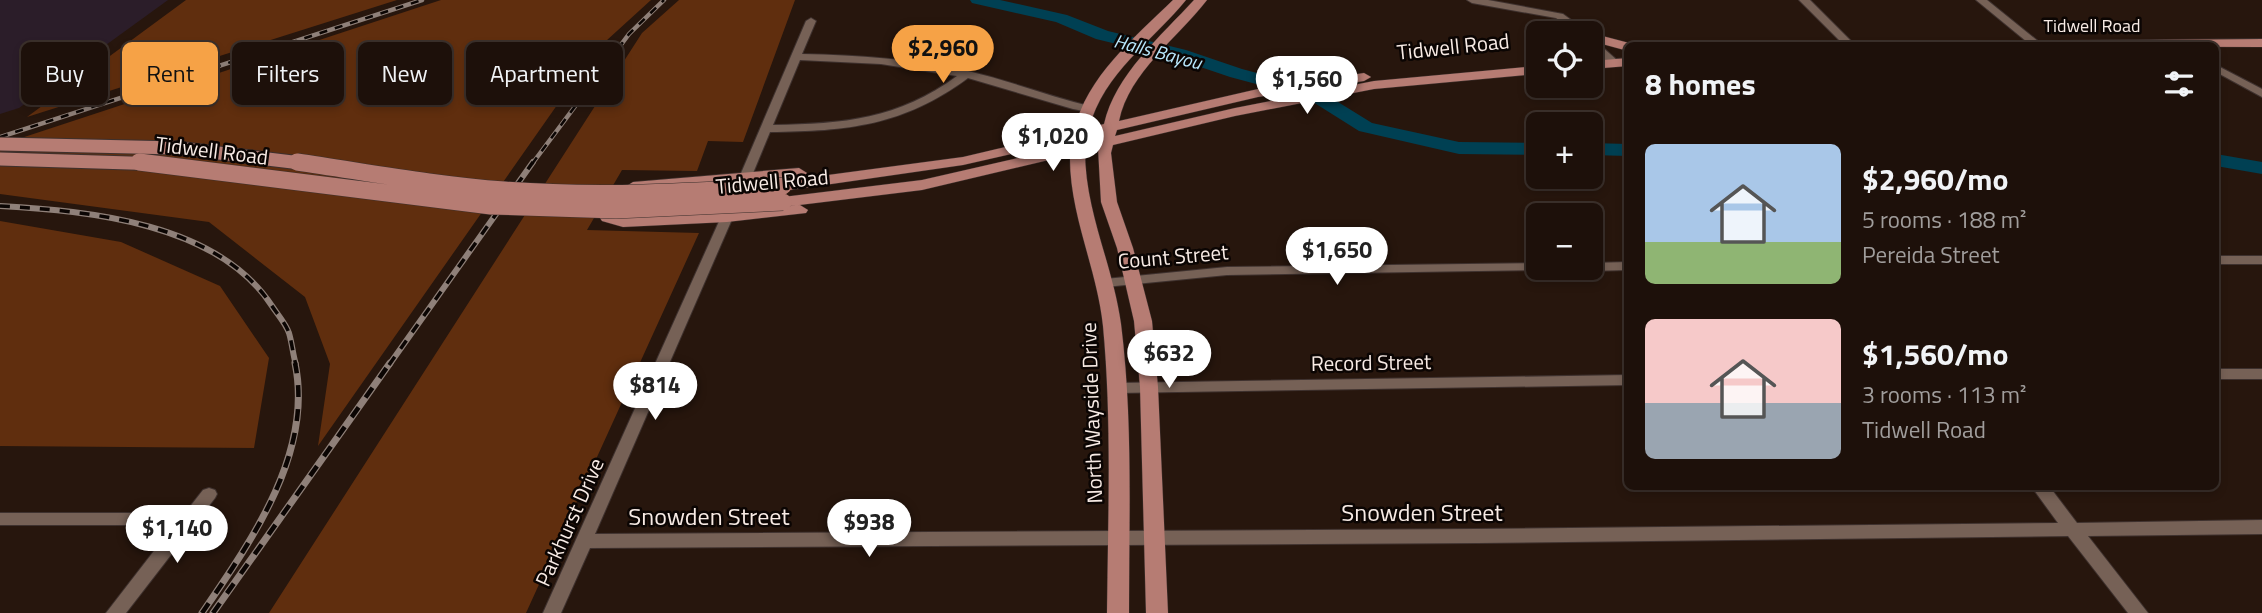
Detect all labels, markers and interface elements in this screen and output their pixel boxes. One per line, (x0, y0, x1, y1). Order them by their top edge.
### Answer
street label: Tidwell Road (2044, 12, 2140, 39)
map controls (1526, 21, 1603, 280)
button: locate (1526, 21, 1603, 98)
street label: Tidwell Road (1395, 24, 1511, 68)
pin: $2,960 (886, 25, 1000, 85)
water label: Halls Bayou (1111, 25, 1206, 77)
text: $2,960 (908, 30, 978, 65)
chip: Buy (21, 42, 108, 105)
chip: Rent (122, 42, 218, 105)
chip: Filters (232, 42, 344, 105)
chip: New (358, 42, 452, 105)
chip: Apartment (466, 42, 623, 105)
pin: $1,560 (1250, 57, 1364, 116)
text: $1,560 (1272, 61, 1342, 96)
text: 8 homes (1645, 61, 1756, 107)
icon: filters (2160, 65, 2198, 103)
button: + (1526, 112, 1603, 189)
pin: $1,020 (996, 114, 1110, 173)
text: $1,020 (1018, 118, 1088, 153)
street label: Tidwell Road (154, 127, 270, 173)
text: $2,960/mo (1862, 156, 2008, 202)
street label: Tidwell Road (714, 160, 830, 202)
icon: home (1701, 172, 1785, 256)
text: 5 rooms · 188 m² (1862, 202, 2026, 237)
button: − (1526, 203, 1603, 280)
pin: $1,650 (1280, 228, 1394, 287)
text: $1,650 (1302, 232, 1372, 267)
street label: Count Street (1116, 235, 1230, 277)
text: Pereida Street (1862, 237, 2000, 272)
street label: North Wayside Drive (1072, 322, 1110, 504)
pin: $632 (1128, 330, 1210, 390)
text: $1,560/mo (1862, 331, 2008, 377)
text: $632 (1143, 335, 1195, 370)
street label: Record Street (1311, 345, 1432, 379)
icon: home (1701, 347, 1785, 431)
pin: $814 (614, 362, 696, 422)
text: $814 (629, 367, 681, 402)
text: 3 rooms · 113 m² (1862, 377, 2026, 412)
text: Tidwell Road (1862, 412, 1986, 447)
street label: Parkhurst Drive (526, 453, 612, 591)
street label: Snowden Street (1341, 494, 1503, 530)
street label: Snowden Street (628, 498, 790, 534)
pin: $938 (828, 500, 910, 559)
text: $938 (843, 504, 895, 539)
pin: $1,140 (120, 505, 234, 565)
text: $1,140 (142, 510, 212, 545)

